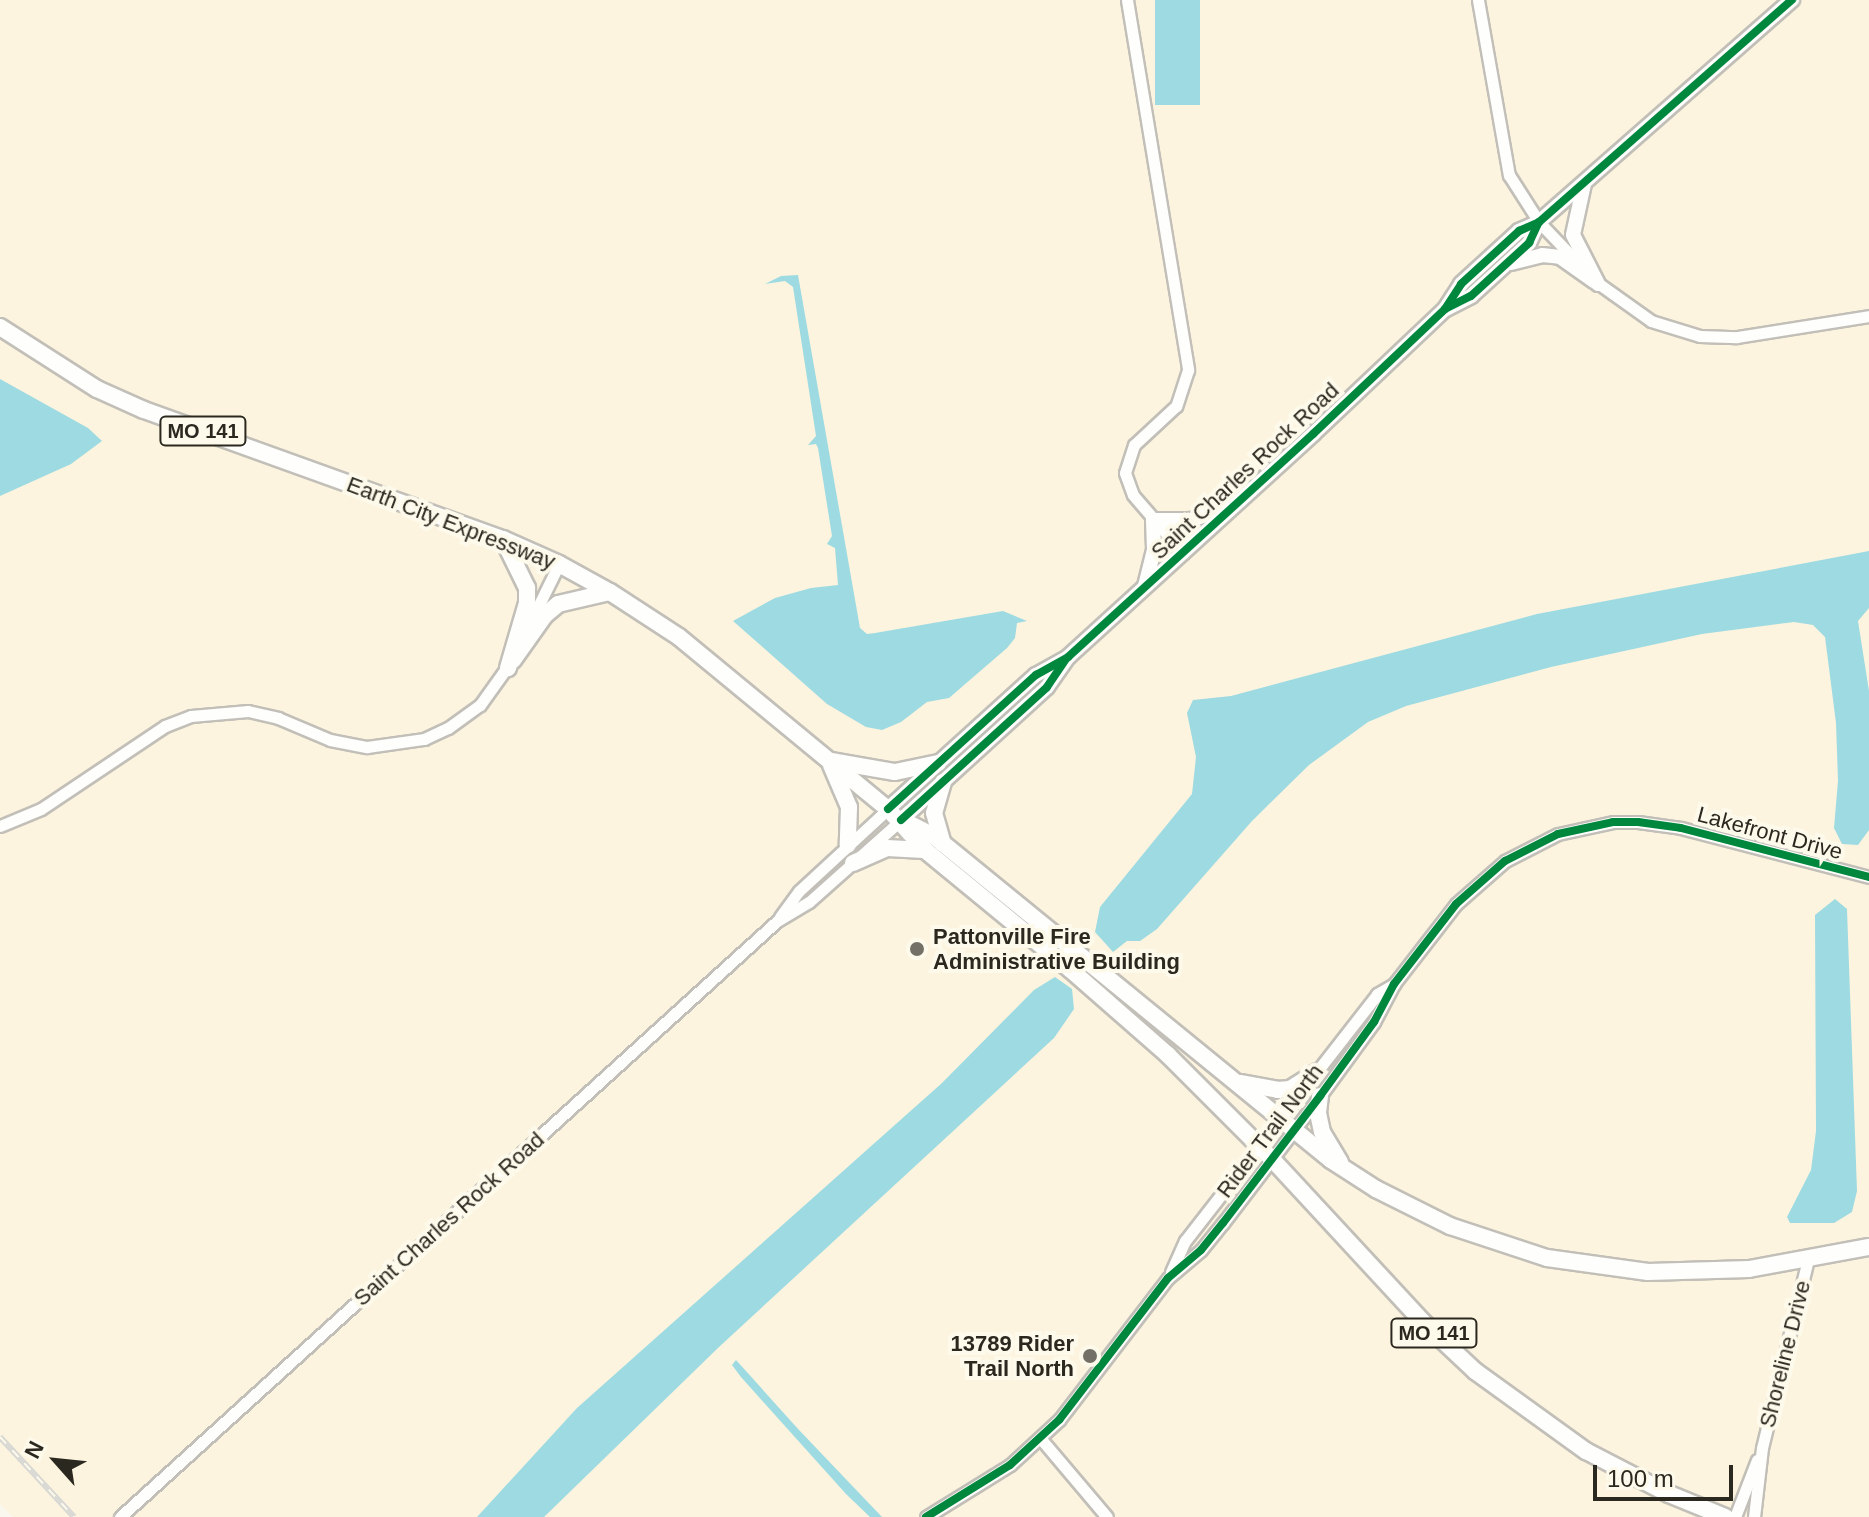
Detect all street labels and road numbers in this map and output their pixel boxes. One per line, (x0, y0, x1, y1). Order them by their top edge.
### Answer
street label: Saint Charles Rock Road (1146, 377, 1344, 565)
road number: MO 141 (159, 415, 247, 447)
street label: Earth City Expressway (343, 471, 559, 575)
street label: Lakefront Drive (1695, 801, 1845, 865)
street label: Rider Trail North (1211, 1059, 1329, 1203)
street label: Saint Charles Rock Road (348, 1127, 550, 1311)
street label: Shoreline Drive (1754, 1278, 1816, 1430)
road number: MO 141 (1390, 1317, 1478, 1349)

